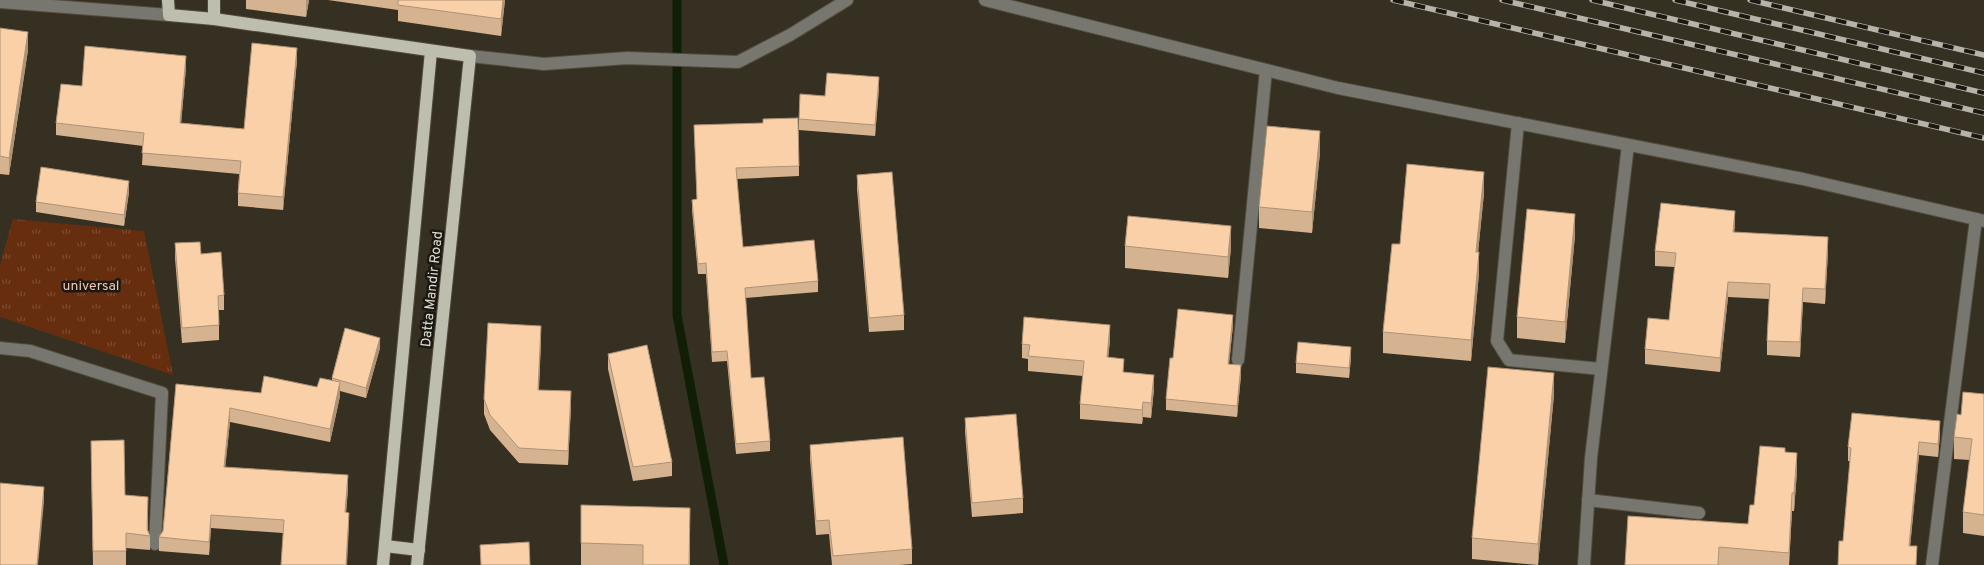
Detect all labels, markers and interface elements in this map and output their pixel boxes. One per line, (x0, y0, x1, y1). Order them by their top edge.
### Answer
street label: Datta Mandir Road (418, 230, 447, 348)
park label: universal (63, 278, 119, 295)

